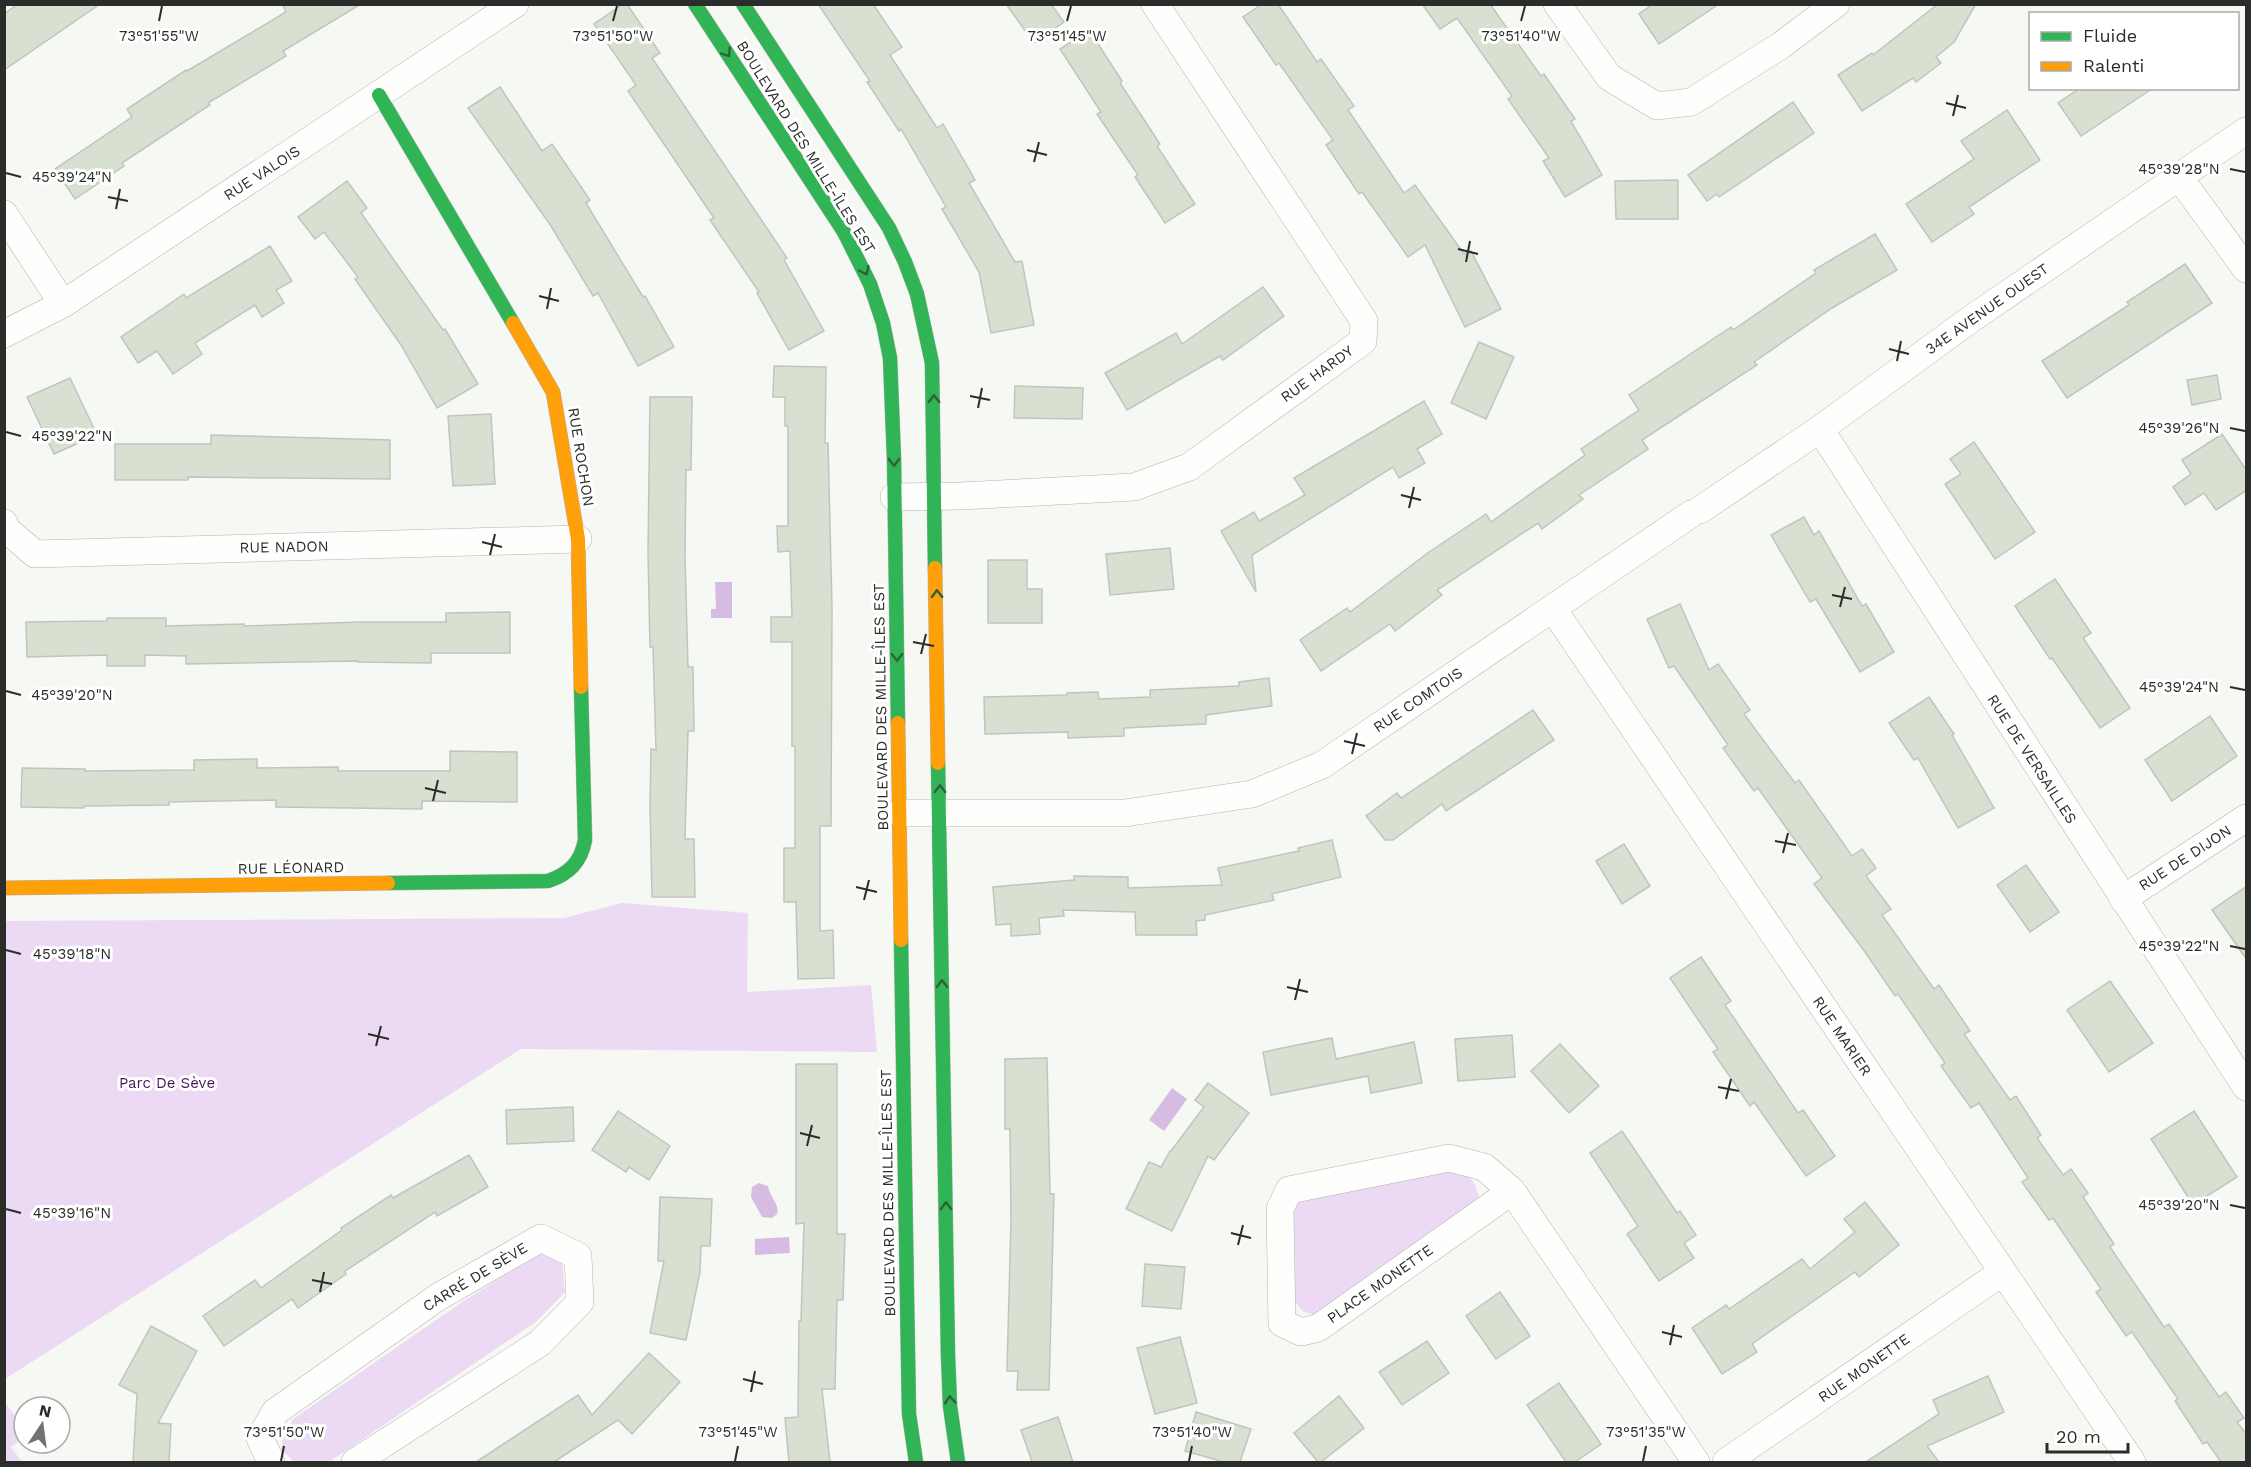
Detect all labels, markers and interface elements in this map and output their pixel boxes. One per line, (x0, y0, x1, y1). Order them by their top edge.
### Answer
legend (2029, 12, 2239, 90)
text: Fluide (2083, 25, 2137, 46)
text: 73°51'55"W (119, 27, 199, 45)
text: 73°51'50"W (573, 27, 653, 45)
text: 73°51'45"W (1027, 27, 1107, 45)
text: 73°51'40"W (1481, 27, 1561, 45)
street label: BOULEVARD DES MILLE-ÎLES EST (733, 37, 879, 257)
one-way arrow (720, 47, 731, 58)
text: Ralenti (2083, 55, 2144, 76)
street label: RUE VALOIS (220, 142, 304, 204)
text: 45°39'28"N (2138, 160, 2220, 178)
text: 45°39'24"N (32, 168, 112, 186)
street label: 34E AVENUE OUEST (1922, 260, 2052, 358)
one-way arrow (857, 265, 869, 276)
street label: RUE HARDY (1277, 341, 1357, 406)
one-way arrow (928, 395, 940, 404)
street label: RUE ROCHON (564, 406, 598, 508)
text: 45°39'26"N (2138, 419, 2220, 437)
text: 45°39'22"N (32, 427, 112, 445)
one-way arrow (887, 458, 900, 467)
street label: RUE NADON (239, 537, 329, 557)
street label: BOULEVARD DES MILLE-ÎLES EST (870, 583, 892, 831)
one-way arrow (931, 590, 943, 599)
one-way arrow (890, 653, 903, 662)
street label: RUE COMTOIS (1370, 664, 1466, 736)
text: 45°39'24"N (2139, 678, 2219, 696)
text: 45°39'20"N (31, 686, 113, 704)
street label: RUE DE VERSAILLES (1983, 691, 2081, 827)
one-way arrow (933, 785, 946, 794)
street label: RUE DE DIJON (2135, 821, 2235, 895)
street label: RUE LÉONARD (238, 858, 344, 878)
text: 45°39'22"N (2139, 937, 2219, 955)
text: 45°39'18"N (33, 945, 111, 963)
one-way arrow (936, 979, 948, 988)
street label: RUE MARIER (1809, 993, 1875, 1079)
street label: BOULEVARD DES MILLE-ÎLES EST (877, 1069, 899, 1317)
park label: Parc De Sève (119, 1074, 215, 1092)
text: 45°39'20"N (2138, 1196, 2220, 1214)
one-way arrow (939, 1201, 952, 1210)
text: 45°39'16"N (33, 1204, 111, 1222)
street label: CARRÉ DE SÈVE (419, 1239, 531, 1315)
street label: PLACE MONETTE (1324, 1241, 1436, 1327)
street label: RUE MONETTE (1815, 1330, 1913, 1406)
north arrow (12, 1395, 72, 1455)
one-way arrow (944, 1396, 957, 1405)
text: N (37, 1400, 53, 1421)
scale bar (2047, 1416, 2128, 1454)
text: 73°51'50"W (244, 1423, 324, 1441)
text: 73°51'45"W (698, 1423, 778, 1441)
text: 73°51'40"W (1152, 1423, 1232, 1441)
text: 73°51'35"W (1606, 1423, 1686, 1441)
text: 20 m (2056, 1426, 2101, 1447)

